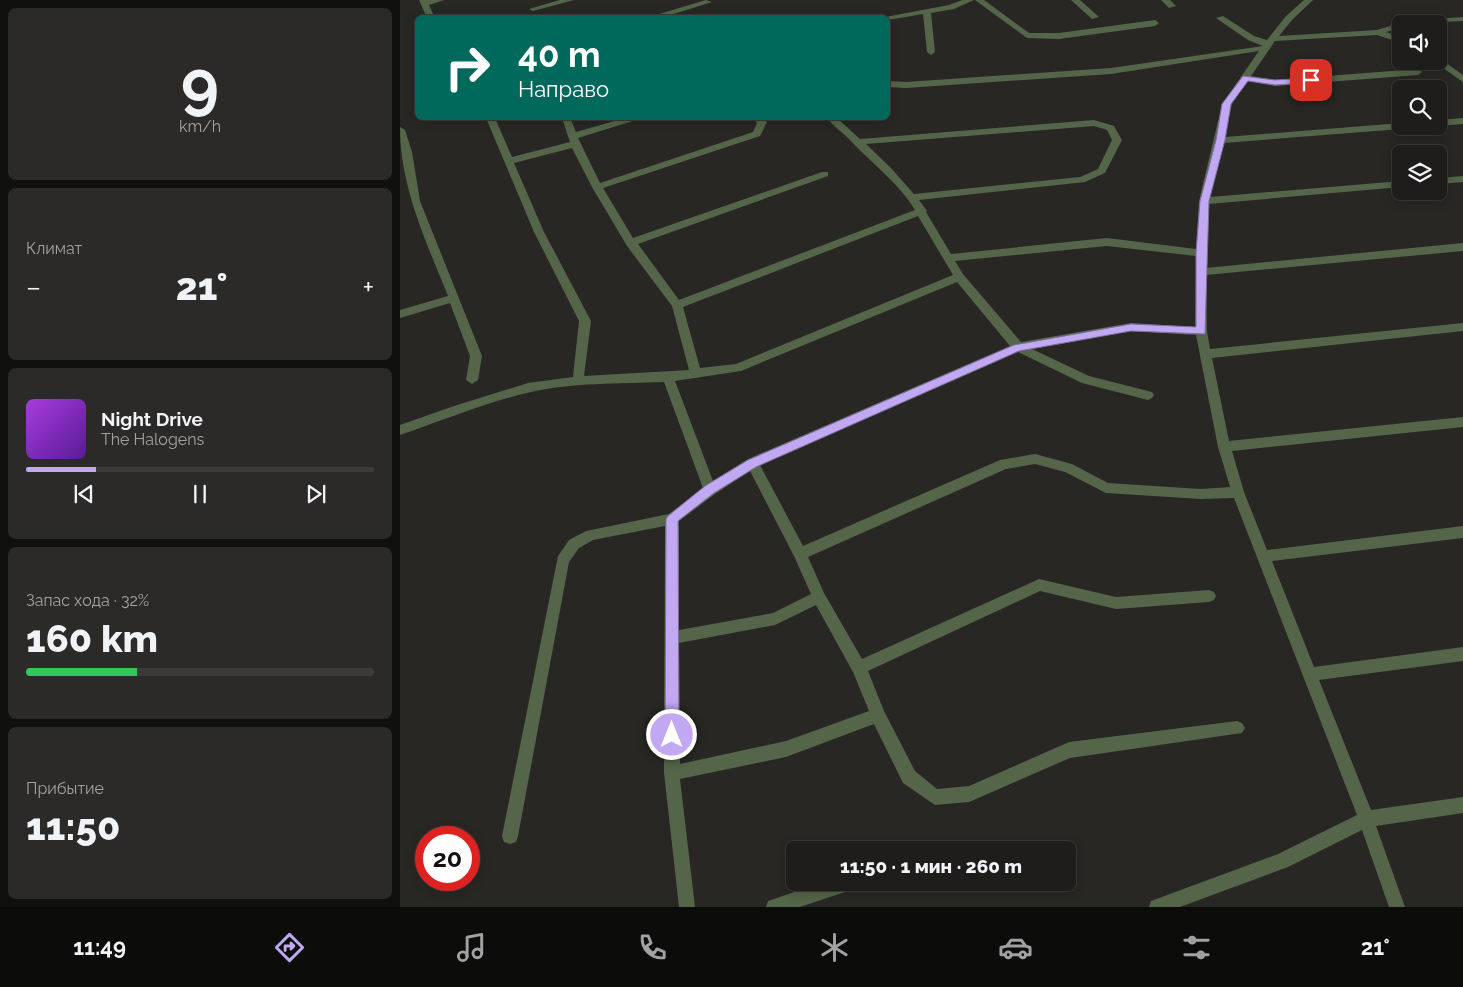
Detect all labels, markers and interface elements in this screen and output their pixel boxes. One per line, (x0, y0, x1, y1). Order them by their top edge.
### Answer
map controls (1392, 15, 1447, 200)
button: sound (1392, 15, 1447, 70)
text: 40 m (518, 34, 600, 75)
icon: right (435, 35, 500, 100)
text: 9 (181, 46, 219, 122)
pin (1290, 59, 1332, 101)
icon: arrive (1297, 66, 1325, 94)
text: Направо (518, 76, 609, 102)
button: search (1392, 80, 1447, 135)
text: km/h (179, 117, 221, 136)
button: layers (1392, 145, 1447, 200)
text: Климат (26, 239, 82, 258)
text: 21° (176, 264, 228, 309)
text: − (26, 271, 41, 304)
text: + (362, 271, 374, 304)
text: Night Drive (101, 408, 203, 430)
text: The Halogens (101, 430, 204, 449)
icon: previous (70, 480, 98, 508)
icon: pause (186, 480, 214, 508)
icon: next (302, 480, 330, 508)
text: Запас хода · 32% (26, 591, 149, 610)
text: 160 km (26, 616, 158, 661)
position arrow (645, 708, 697, 760)
text: Прибытие (26, 779, 104, 798)
text: 11:50 (26, 804, 120, 849)
speed limit sign: 20 (415, 826, 480, 891)
text: 11:50 · 1 мин · 260 m (840, 855, 1022, 877)
icon: directions (272, 930, 307, 965)
icon: music (454, 930, 489, 965)
icon: phone (635, 930, 670, 965)
icon: climate (817, 930, 852, 965)
icon: car (998, 930, 1033, 965)
icon: filters (1179, 930, 1214, 965)
text: 11:49 (73, 934, 126, 960)
text: 21° (1361, 934, 1390, 960)

